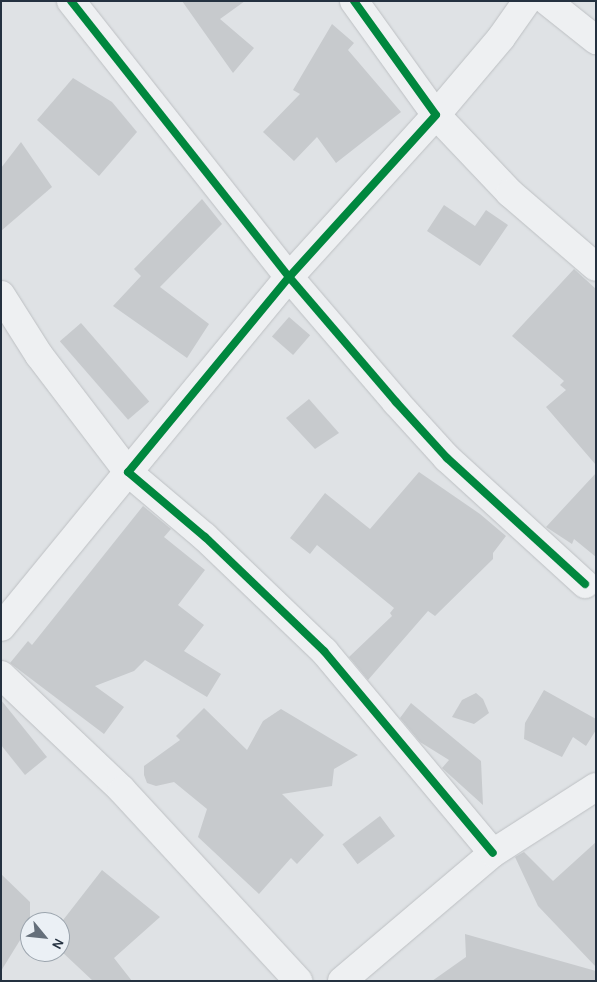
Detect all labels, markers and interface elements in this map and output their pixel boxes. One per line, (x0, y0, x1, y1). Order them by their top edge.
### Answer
north arrow (20, 912, 70, 962)
text: N (48, 935, 68, 952)

